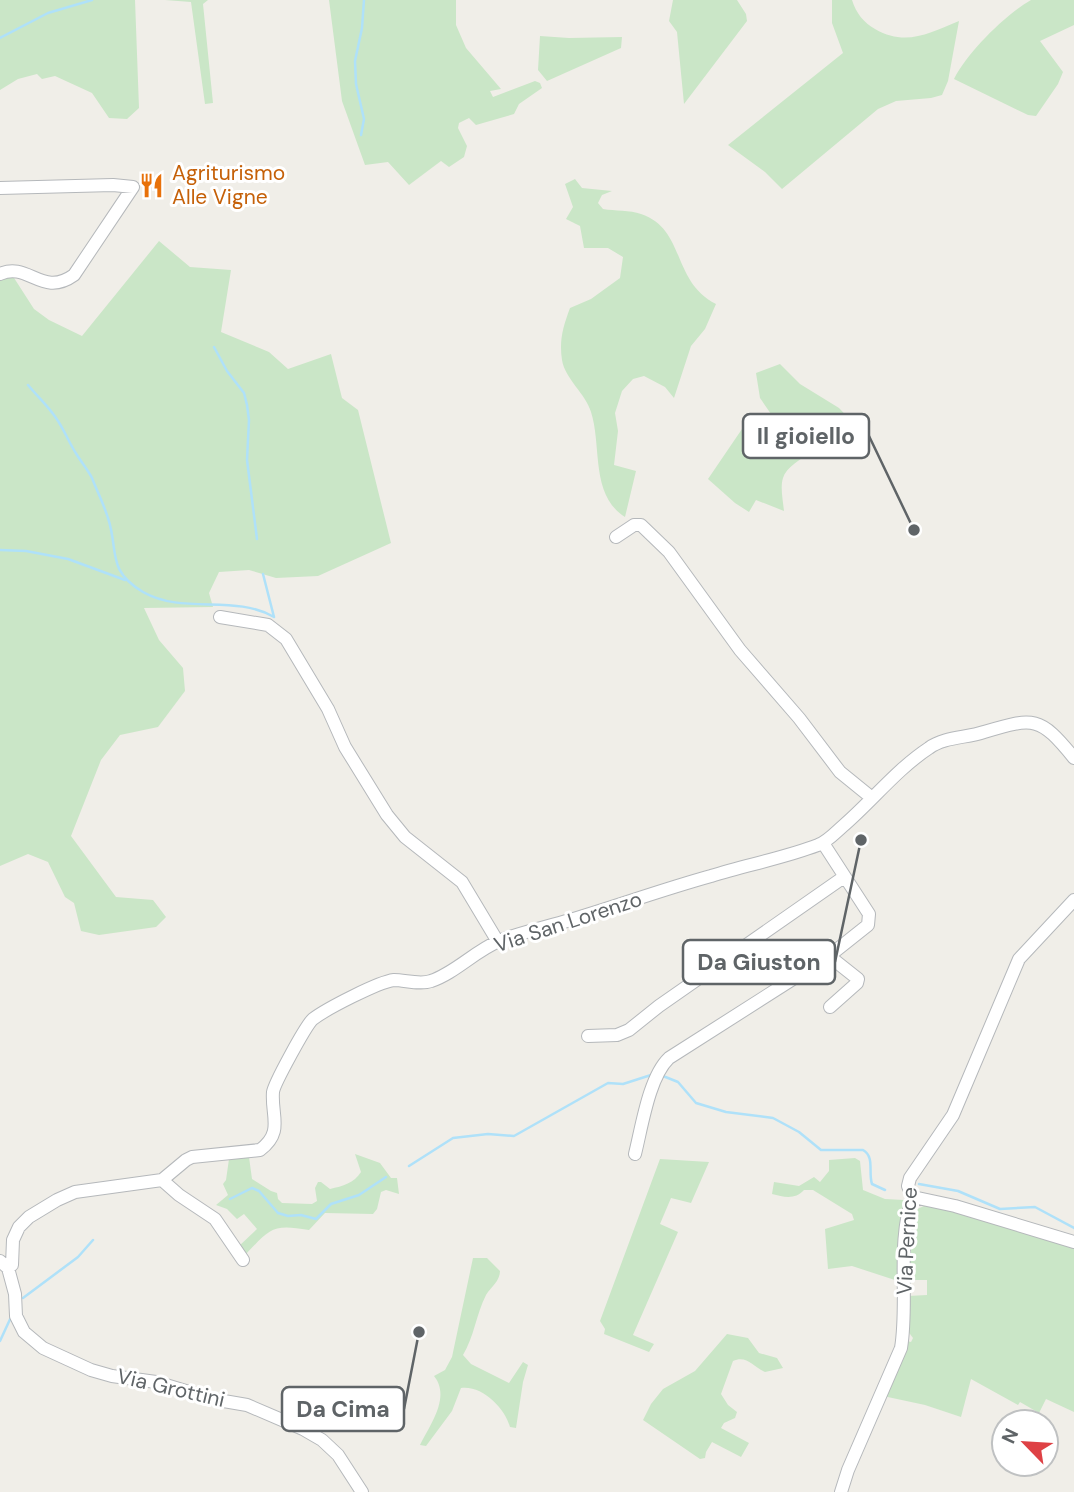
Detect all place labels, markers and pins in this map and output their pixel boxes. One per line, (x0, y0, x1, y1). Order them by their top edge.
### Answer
place label: Agriturismo Alle Vigne (172, 159, 285, 211)
restaurant icon: Agriturismo Alle Vigne (138, 171, 166, 199)
callout: Il gioiello (743, 414, 869, 458)
callout: Da Giuston (683, 940, 835, 984)
callout: Da Cima (282, 1387, 404, 1431)

